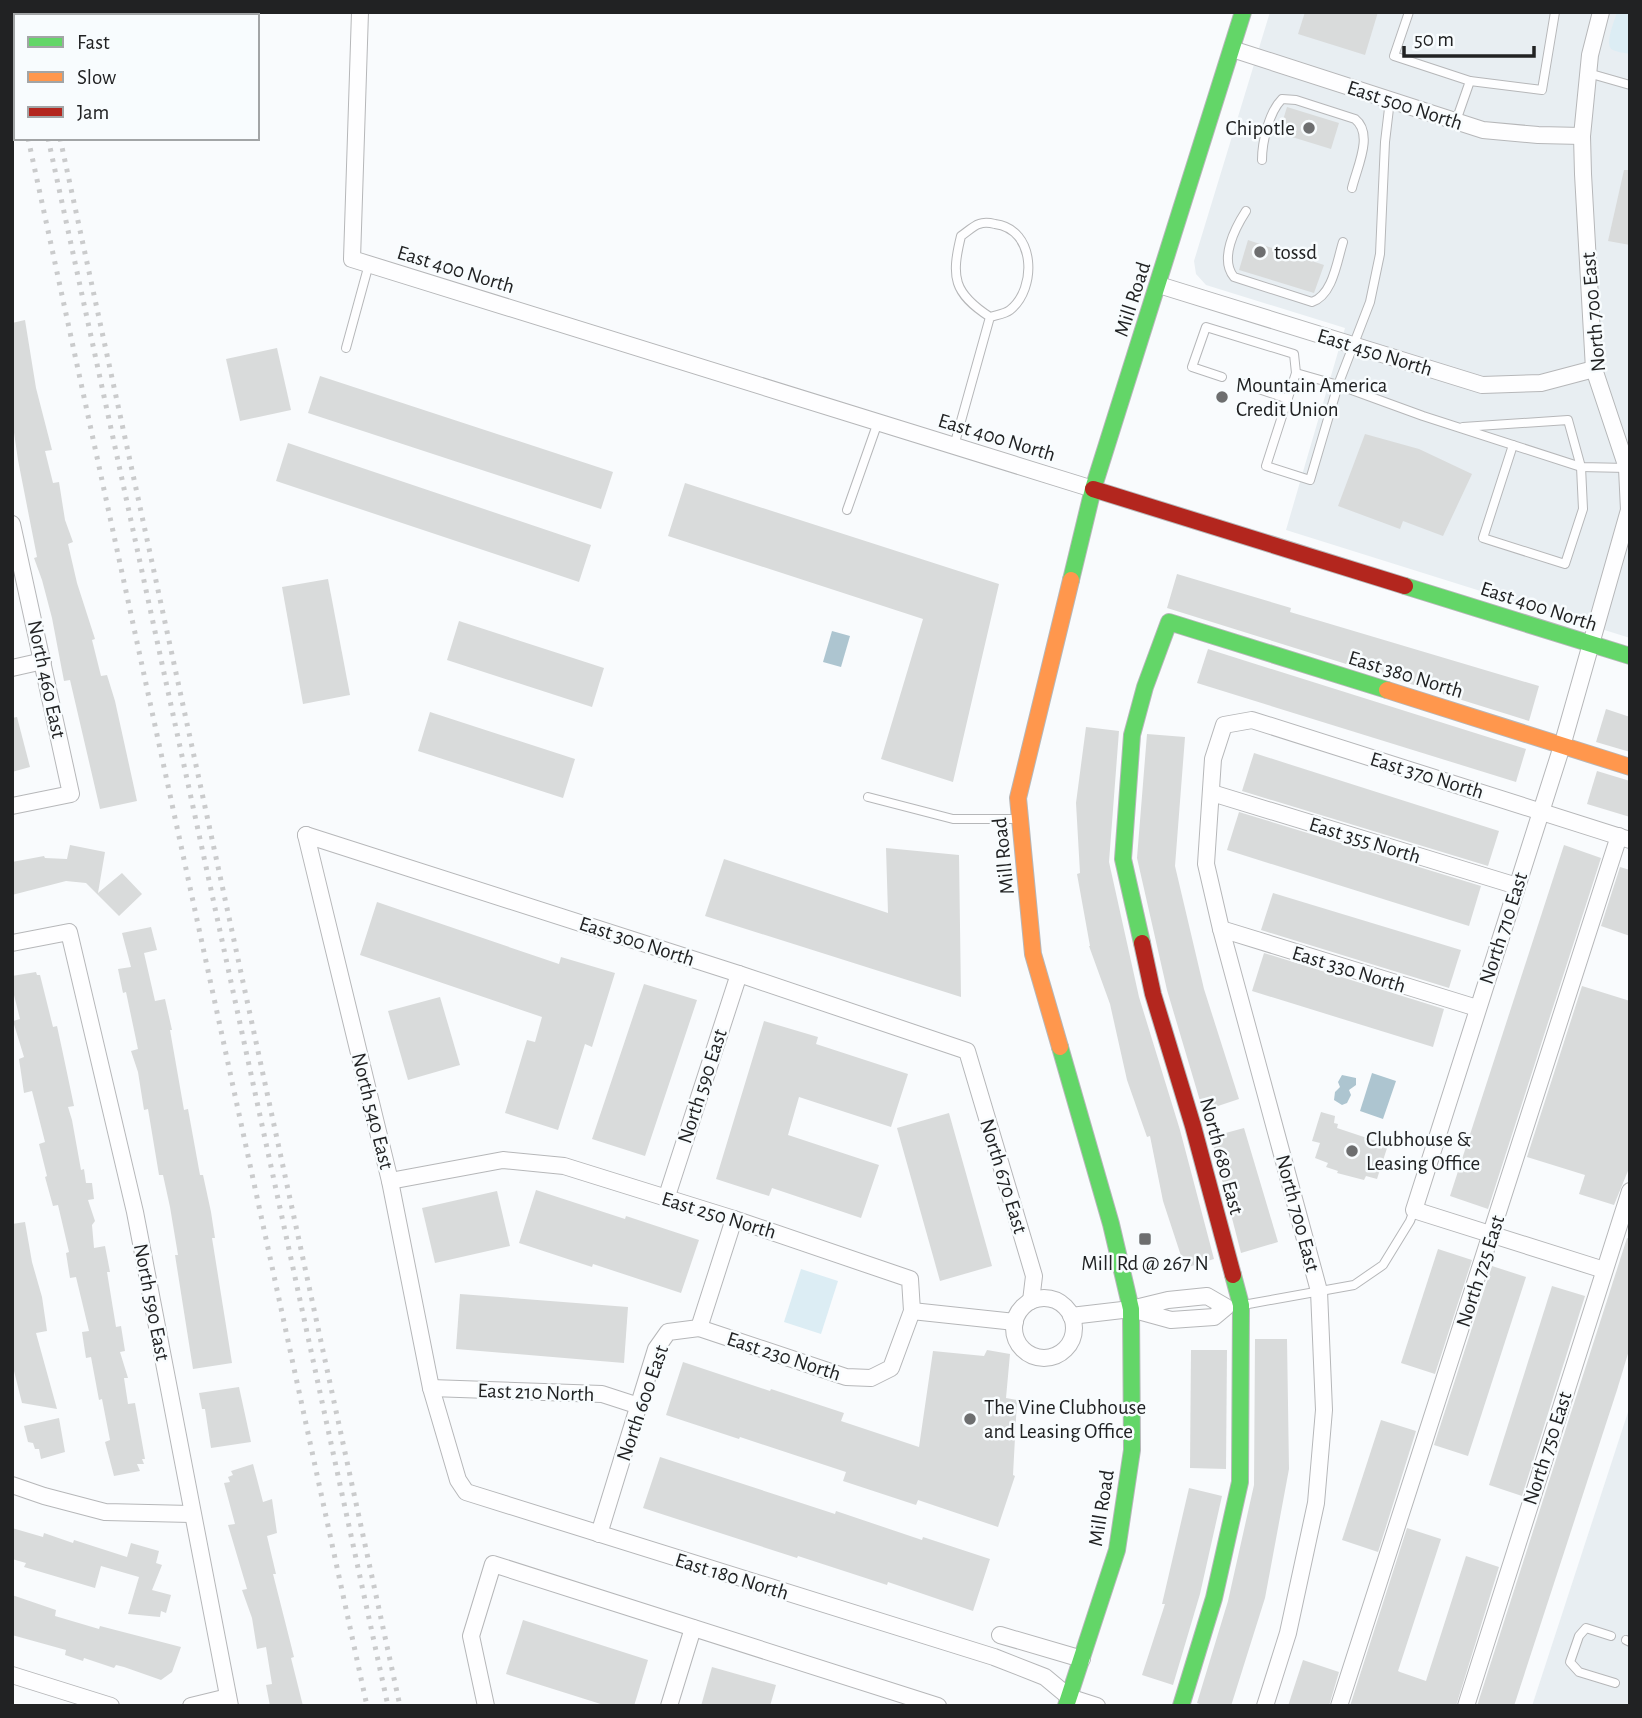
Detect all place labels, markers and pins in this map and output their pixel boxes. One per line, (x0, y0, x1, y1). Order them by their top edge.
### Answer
place label: Chipotle (1226, 118, 1295, 139)
marker: Chipotle (1301, 120, 1317, 136)
place label: tossd (1274, 242, 1317, 263)
marker: tossd (1252, 244, 1268, 260)
place label: Mountain America Credit Union (1236, 375, 1388, 420)
marker: Mountain America Credit Union (1214, 389, 1230, 405)
place label: Clubhouse & Leasing Office (1366, 1129, 1480, 1174)
marker: Clubhouse & Leasing Office (1344, 1143, 1360, 1159)
marker: Mill Rd @ 267 N (1137, 1231, 1153, 1247)
place label: Mill Rd @ 267 N (1081, 1253, 1209, 1274)
place label: The Vine Clubhouse and Leasing Office (984, 1397, 1146, 1442)
marker: The Vine Clubhouse and Leasing Office (962, 1411, 978, 1427)

